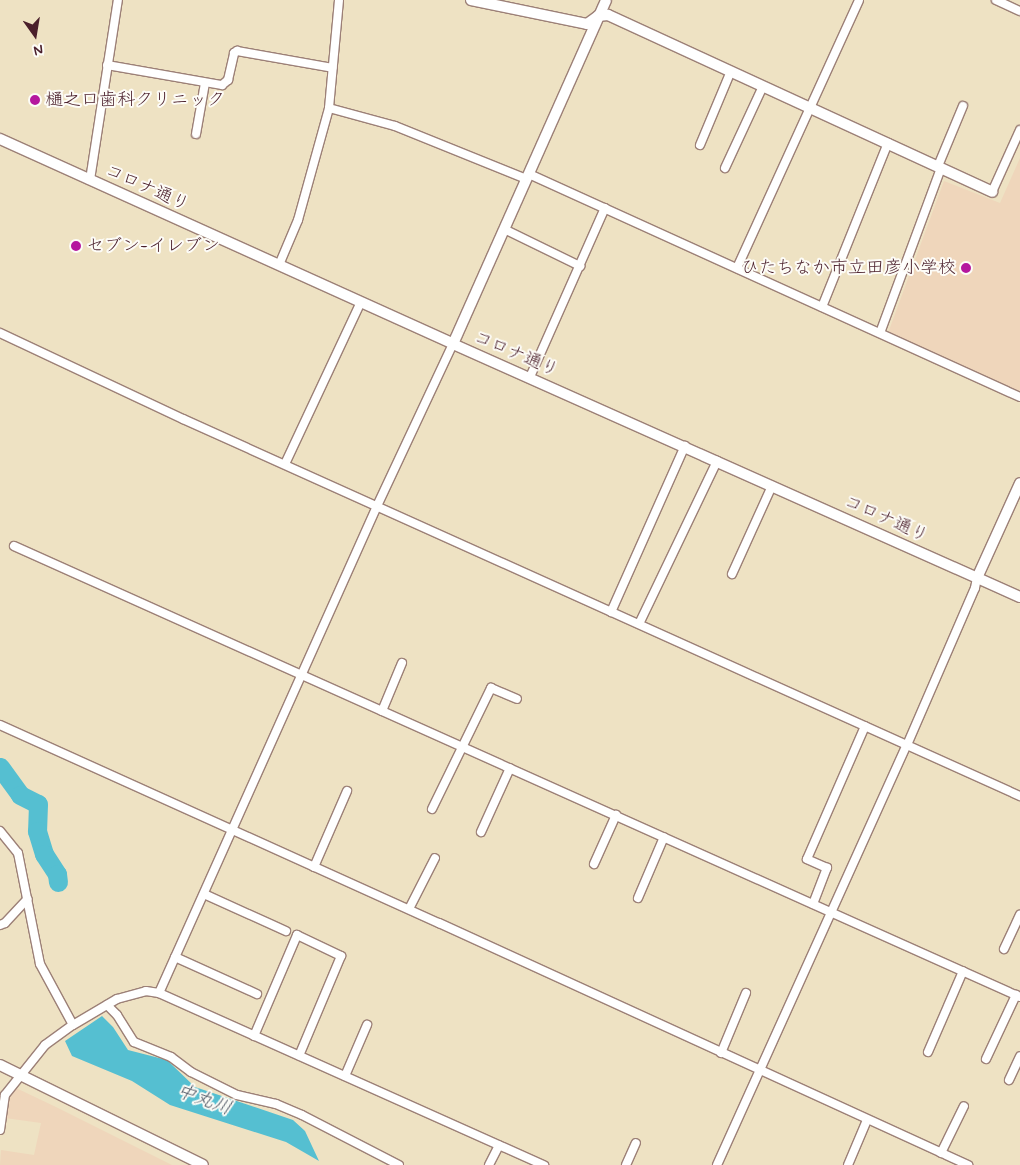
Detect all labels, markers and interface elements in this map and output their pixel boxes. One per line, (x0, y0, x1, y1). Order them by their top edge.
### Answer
north arrow (10, 10, 60, 60)
text: N (32, 40, 45, 59)
place label: 樋之口歯科クリニック (45, 89, 225, 111)
marker: 樋之口歯科クリニック (29, 94, 41, 106)
street label: コロナ通り (101, 160, 193, 216)
place label: セブン-イレブン (86, 235, 220, 257)
marker: セブン-イレブン (70, 240, 82, 252)
place label: ひたちなか市立田彦小学校 (740, 257, 956, 279)
marker: ひたちなか市立田彦小学校 (960, 262, 972, 274)
street label: コロナ通り (470, 326, 562, 382)
street label: コロナ通り (840, 491, 932, 547)
water label: 中丸川 (173, 1080, 235, 1120)

